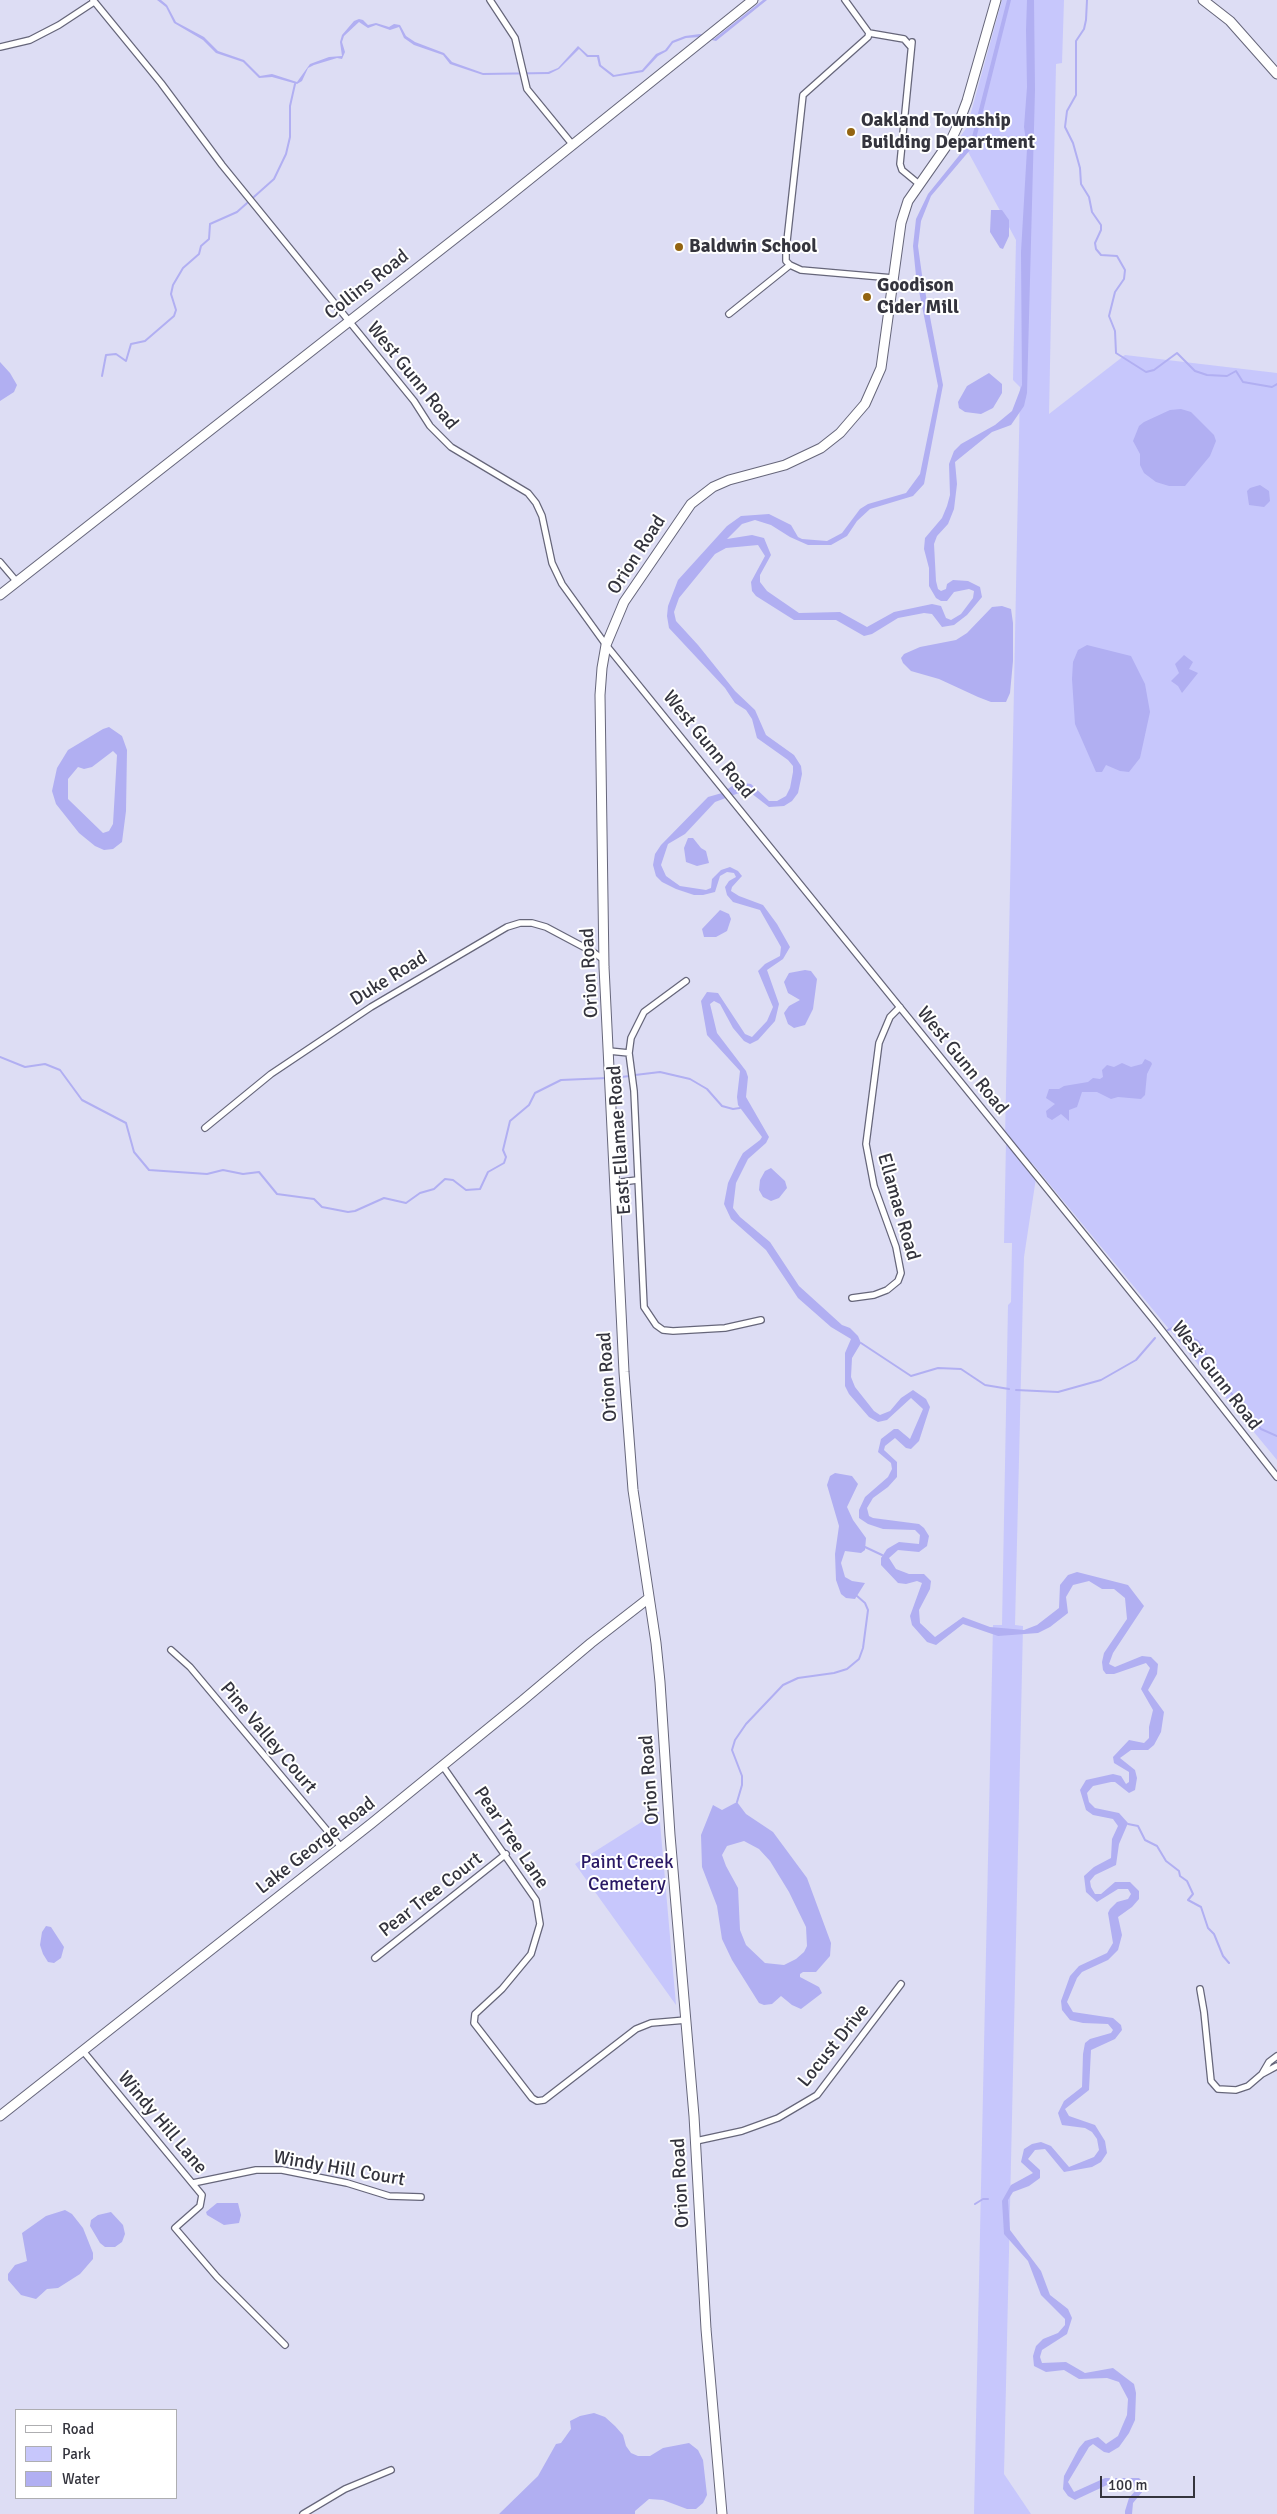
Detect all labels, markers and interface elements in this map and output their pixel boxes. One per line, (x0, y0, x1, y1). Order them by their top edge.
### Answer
place label: Oakland Township Building Department (861, 110, 1035, 154)
marker: Oakland Township Building Department (845, 126, 857, 138)
place label: Baldwin School (689, 236, 817, 258)
marker: Baldwin School (673, 241, 685, 253)
street label: Collins Road (320, 245, 414, 325)
place label: Goodison Cider Mill (877, 275, 959, 319)
marker: Goodison Cider Mill (861, 291, 873, 303)
street label: West Gunn Road (362, 317, 462, 435)
street label: Orion Road (603, 511, 671, 599)
street label: West Gunn Road (658, 686, 758, 804)
street label: Orion Road (576, 927, 604, 1019)
street label: Duke Road (346, 946, 432, 1012)
street label: West Gunn Road (912, 1002, 1012, 1120)
street label: East Ellamae Road (603, 1064, 637, 1216)
street label: Ellamae Road (872, 1151, 924, 1263)
street label: West Gunn Road (1166, 1317, 1266, 1435)
street label: Orion Road (593, 1331, 623, 1423)
street label: Pine Valley Court (215, 1678, 321, 1798)
street label: Orion Road (635, 1734, 665, 1826)
street label: Pear Tree Lane (469, 1783, 553, 1893)
street label: Lake George Road (252, 1792, 380, 1900)
street label: Pear Tree Court (375, 1848, 487, 1942)
park label: Paint Creek Cemetery (580, 1852, 674, 1896)
street label: Locust Drive (794, 2000, 874, 2092)
street label: Windy Hill Lane (112, 2067, 212, 2179)
street label: Orion Road (667, 2137, 695, 2229)
street label: Windy Hill Court (271, 2146, 407, 2192)
legend (15, 2409, 178, 2499)
text: Road (62, 2420, 94, 2438)
text: Park (62, 2445, 91, 2463)
scale bar (1102, 2466, 1197, 2498)
text: Water (62, 2470, 100, 2488)
text: 100 m (1108, 2476, 1148, 2494)

